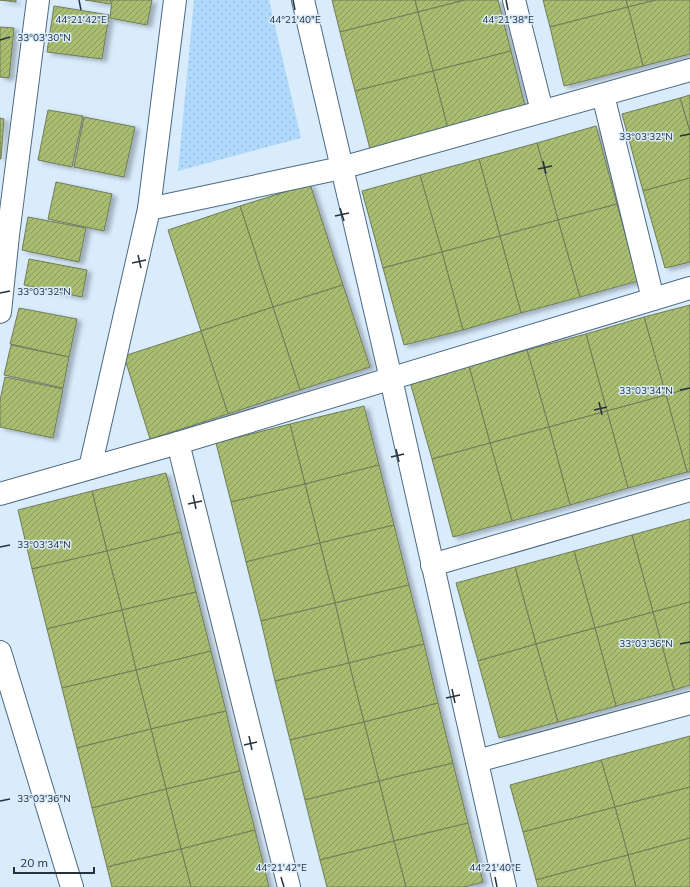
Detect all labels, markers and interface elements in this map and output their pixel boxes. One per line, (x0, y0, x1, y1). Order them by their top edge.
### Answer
text: 44°21'42"E (55, 13, 107, 26)
text: 44°21'40"E (269, 13, 321, 26)
text: 44°21'38"E (482, 13, 534, 26)
text: 33°03'30"N (17, 31, 71, 44)
text: 33°03'32"N (619, 130, 673, 143)
text: 33°03'32"N (17, 285, 71, 298)
text: 33°03'34"N (619, 384, 673, 397)
text: 33°03'34"N (17, 538, 71, 551)
text: 33°03'36"N (619, 637, 673, 650)
text: 33°03'36"N (17, 792, 71, 805)
scale bar (14, 849, 94, 875)
text: 20 m (20, 855, 48, 870)
text: 44°21'42"E (255, 861, 307, 874)
text: 44°21'40"E (469, 861, 521, 874)

